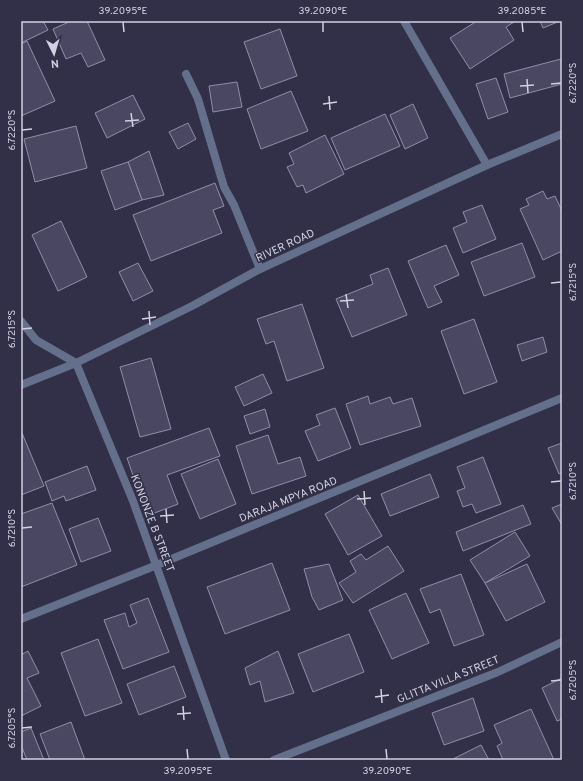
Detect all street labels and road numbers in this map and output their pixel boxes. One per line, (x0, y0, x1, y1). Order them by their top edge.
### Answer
street label: RIVER ROAD (254, 226, 317, 266)
street label: KONONZE B STREET (127, 472, 177, 574)
street label: DARAJA MPYA ROAD (237, 474, 340, 526)
street label: GLITTA VILLA STREET (395, 653, 502, 707)

